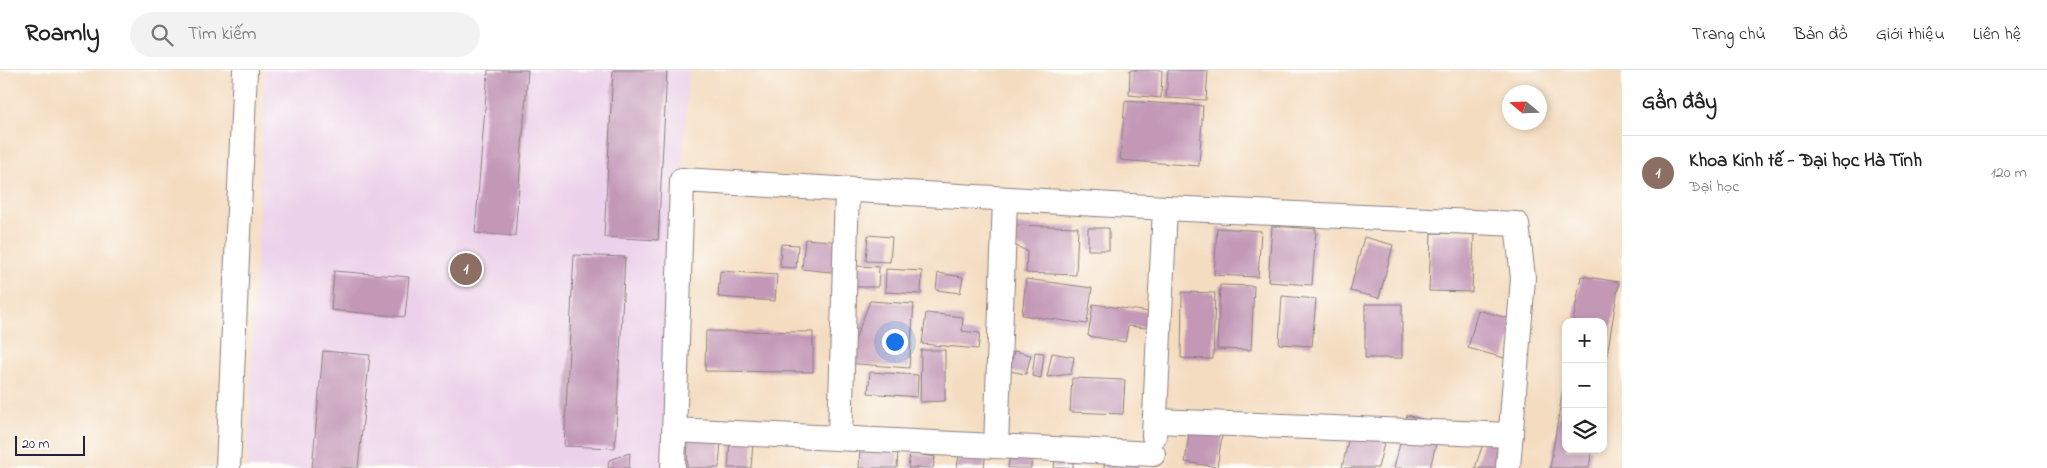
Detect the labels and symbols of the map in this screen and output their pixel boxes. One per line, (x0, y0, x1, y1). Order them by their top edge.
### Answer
north arrow (1502, 85, 1547, 130)
pin: 1 (450, 250, 482, 288)
your location (882, 329, 908, 355)
scale bar (15, 433, 85, 456)

